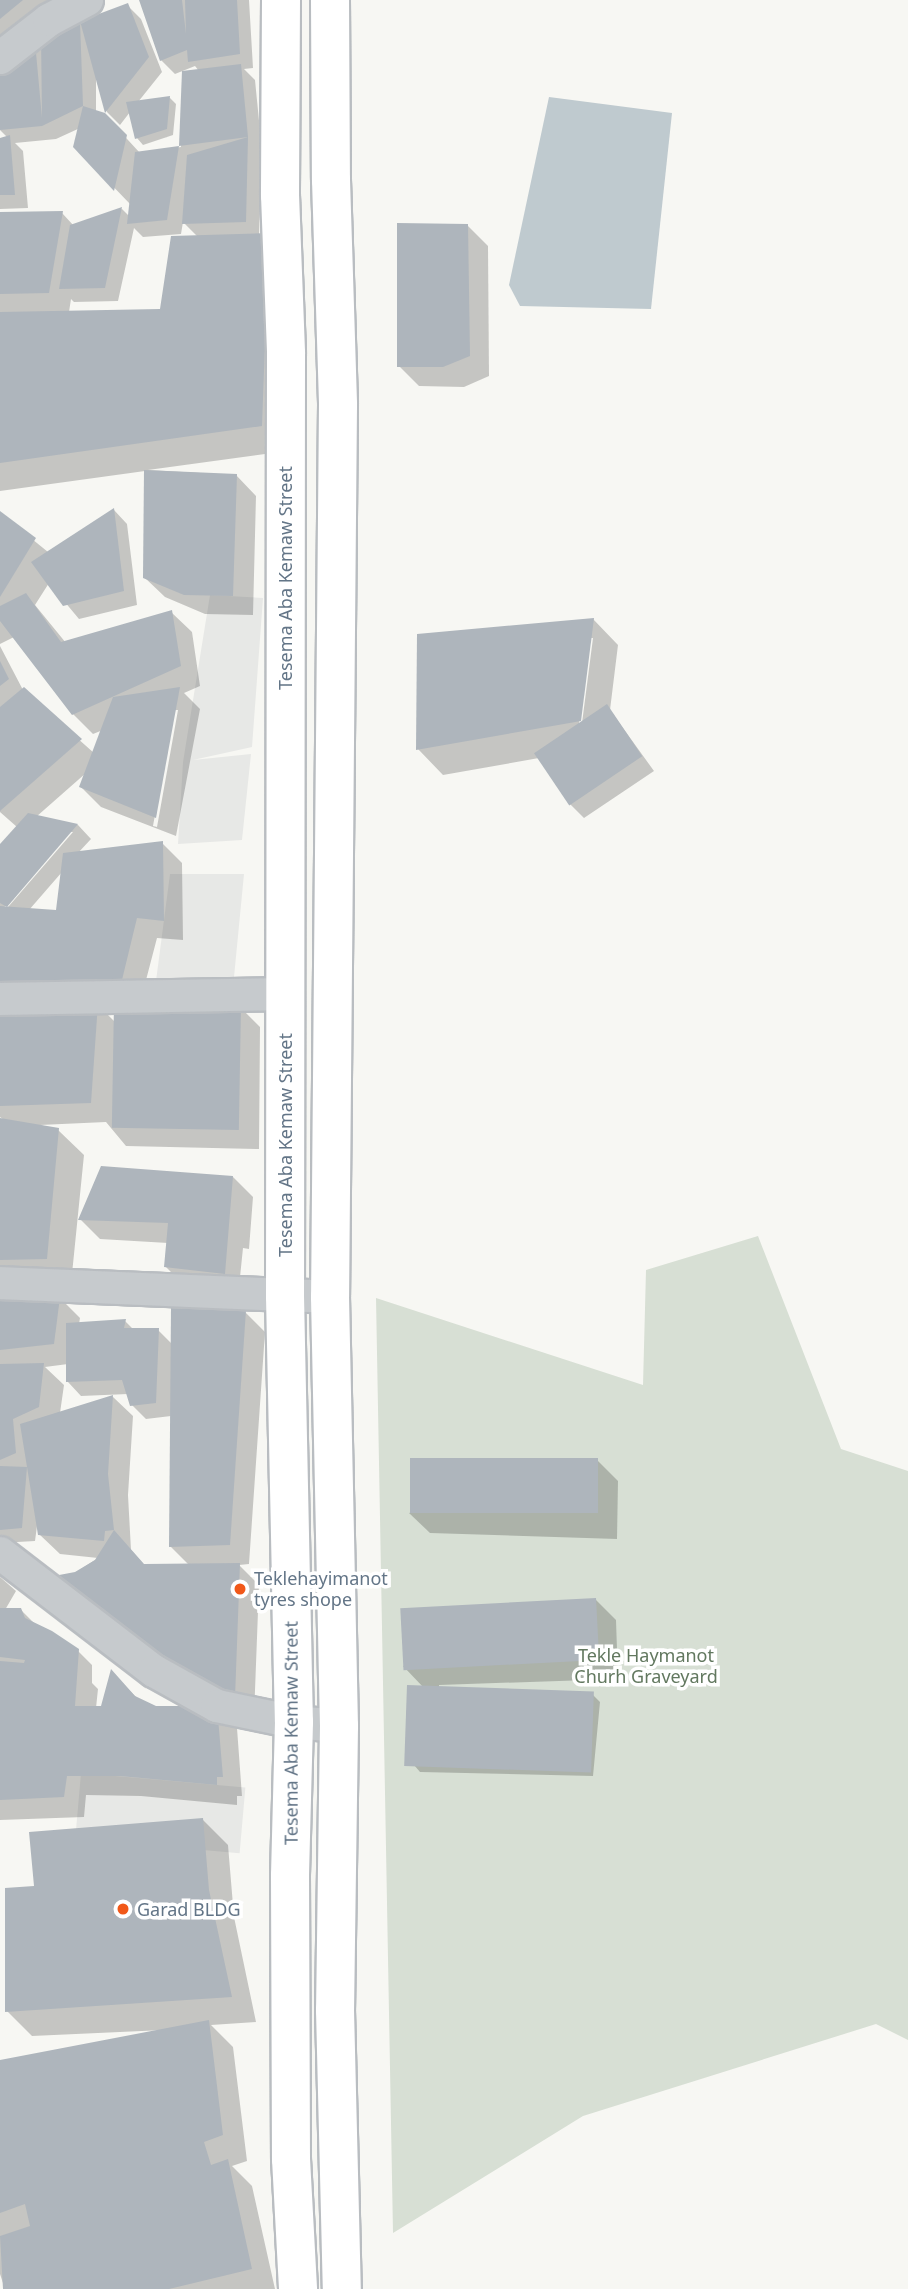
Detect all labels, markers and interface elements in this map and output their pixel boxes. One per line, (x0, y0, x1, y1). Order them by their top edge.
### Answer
street label: Tesema Aba Kemaw Street (274, 466, 296, 690)
street label: Tesema Aba Kemaw Street (274, 1033, 296, 1257)
place label: Teklehayimanot tyres shope (254, 1568, 388, 1610)
marker: Teklehayimanot tyres shope (232, 1581, 248, 1597)
street label: Tesema Aba Kemaw Street (280, 1621, 302, 1845)
park label: Tekle Haymanot Churh Graveyard (574, 1645, 718, 1688)
place label: Garad BLDG (137, 1898, 240, 1920)
marker: Garad BLDG (115, 1901, 131, 1917)

